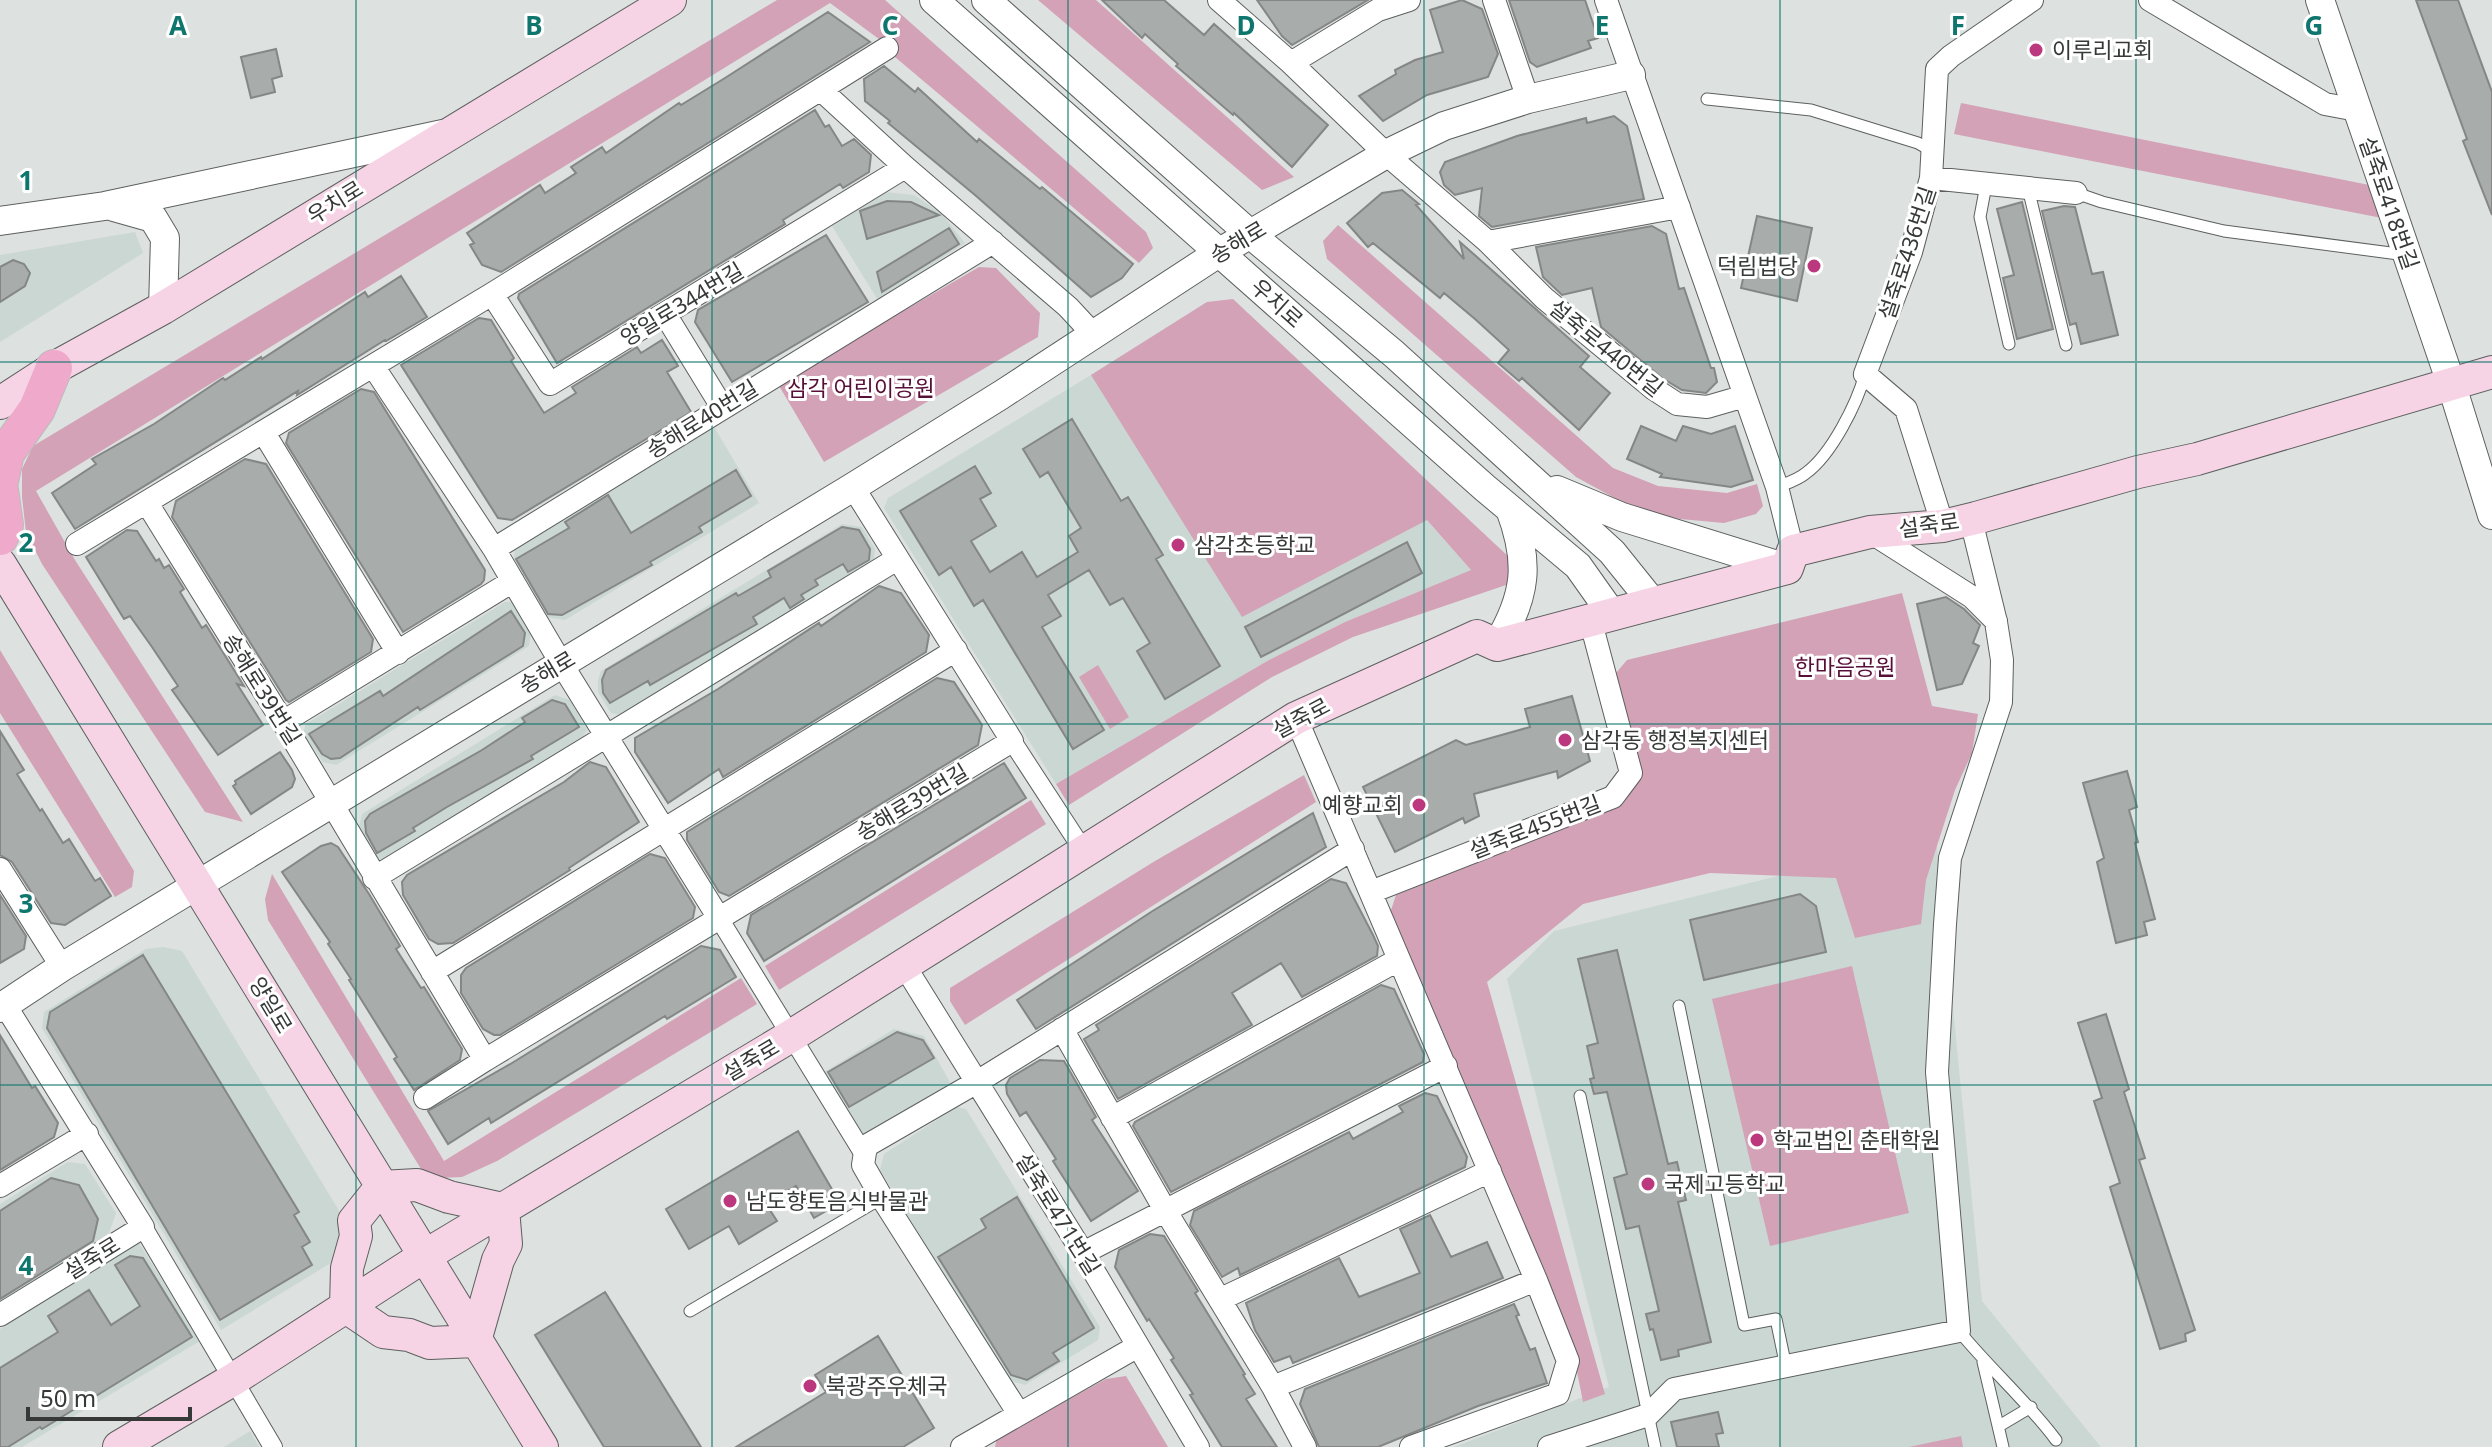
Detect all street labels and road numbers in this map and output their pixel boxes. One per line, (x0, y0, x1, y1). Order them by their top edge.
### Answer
street label: 설죽로418번길 (2353, 132, 2427, 273)
street label: 우치로 (301, 172, 368, 230)
street label: 설죽로436번길 (1870, 182, 1942, 323)
street label: 송해로 (1204, 213, 1271, 270)
street label: 양일로344번길 (614, 255, 749, 352)
street label: 우치로 (1245, 271, 1310, 334)
street label: 설죽로440번길 (1543, 292, 1670, 403)
street label: 송해로40번길 (640, 372, 763, 464)
street label: 설죽로 (1897, 505, 1961, 543)
street label: 송해로39번길 (217, 627, 309, 750)
street label: 송해로 (513, 643, 580, 700)
street label: 설죽로 (1267, 690, 1334, 745)
street label: 송해로39번길 (850, 756, 973, 847)
street label: 설죽로455번길 (1464, 787, 1605, 865)
street label: 양일로 (243, 971, 300, 1038)
street label: 설죽로 (717, 1031, 784, 1088)
street label: 설죽로471번길 (1009, 1147, 1108, 1280)
street label: 설죽로 (58, 1228, 125, 1286)

